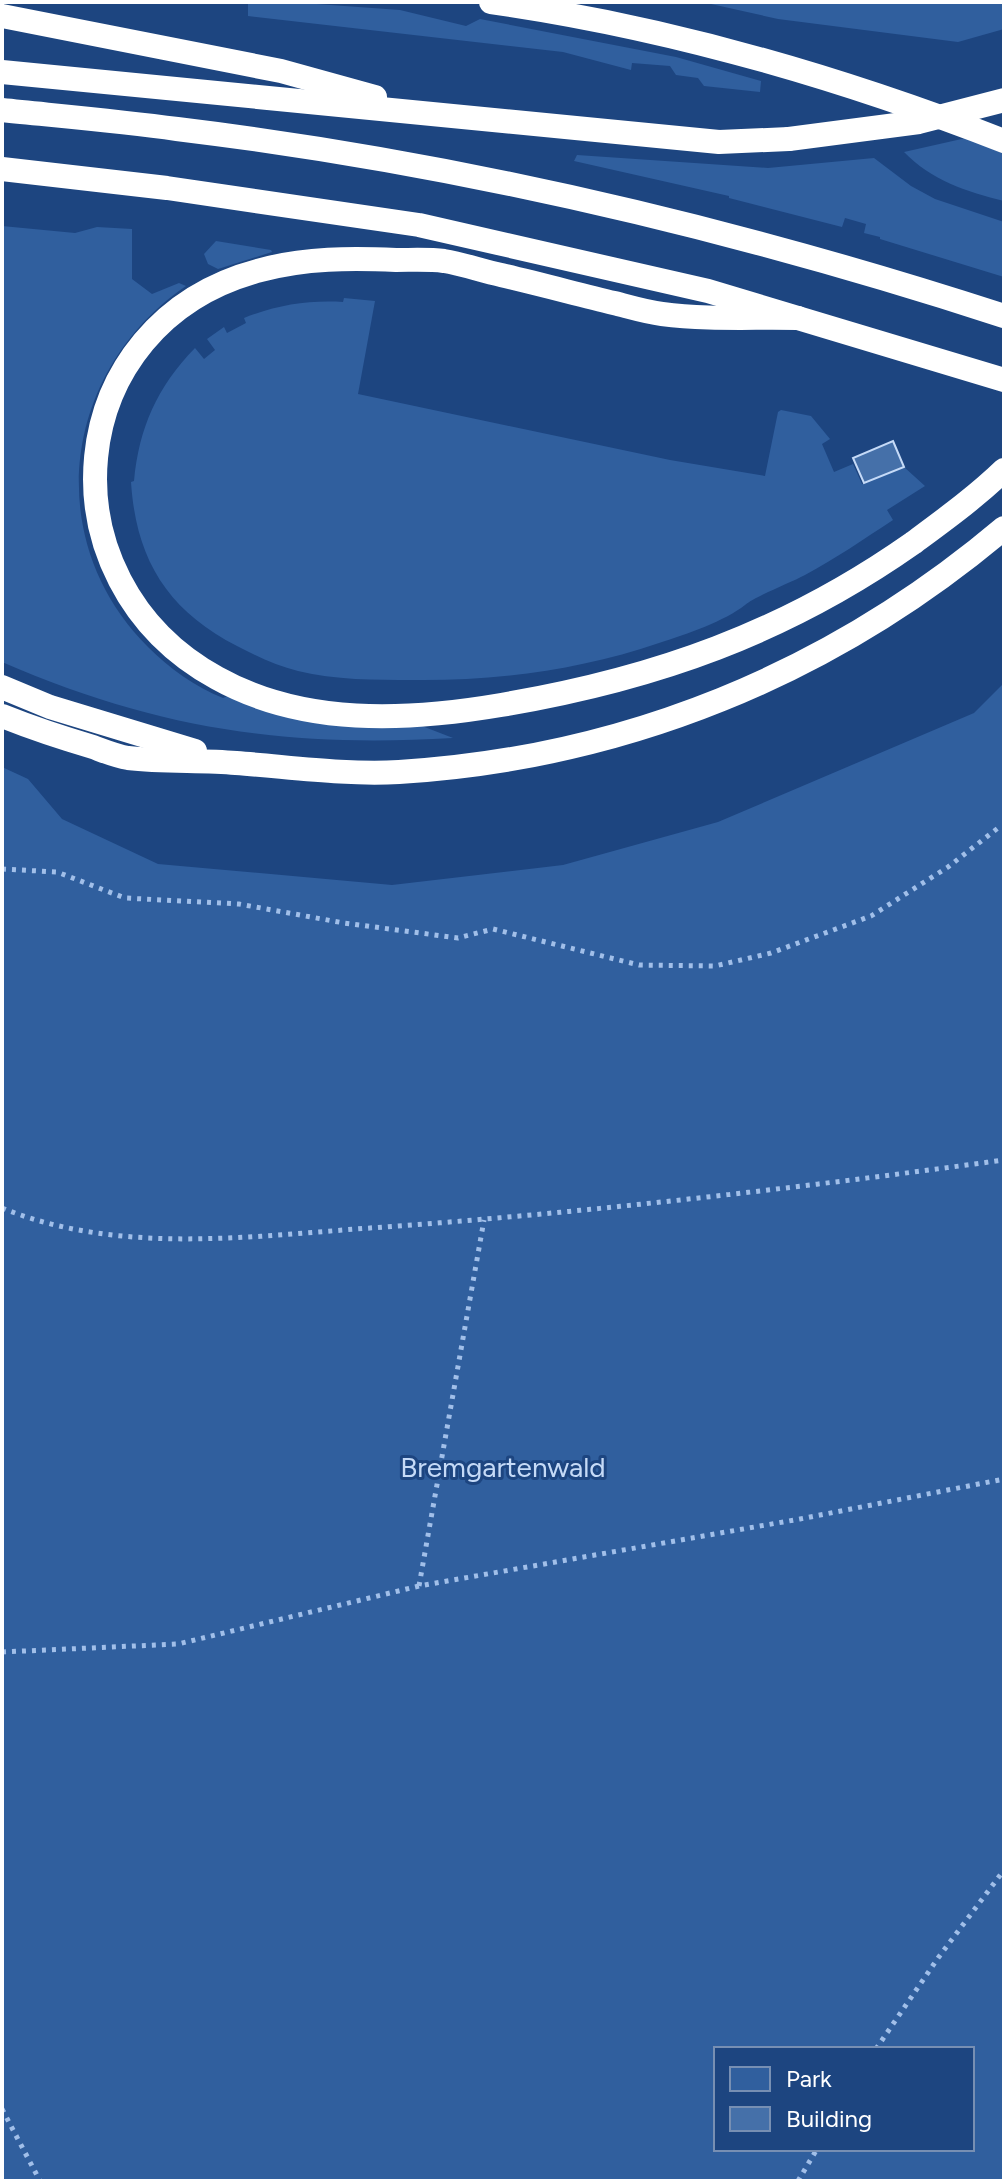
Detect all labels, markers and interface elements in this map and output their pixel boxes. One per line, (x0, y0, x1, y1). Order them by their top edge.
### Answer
park label: Bremgartenwald (400, 1450, 606, 1484)
legend (714, 2047, 974, 2151)
text: Park (786, 2064, 832, 2093)
text: Building (786, 2104, 872, 2133)

